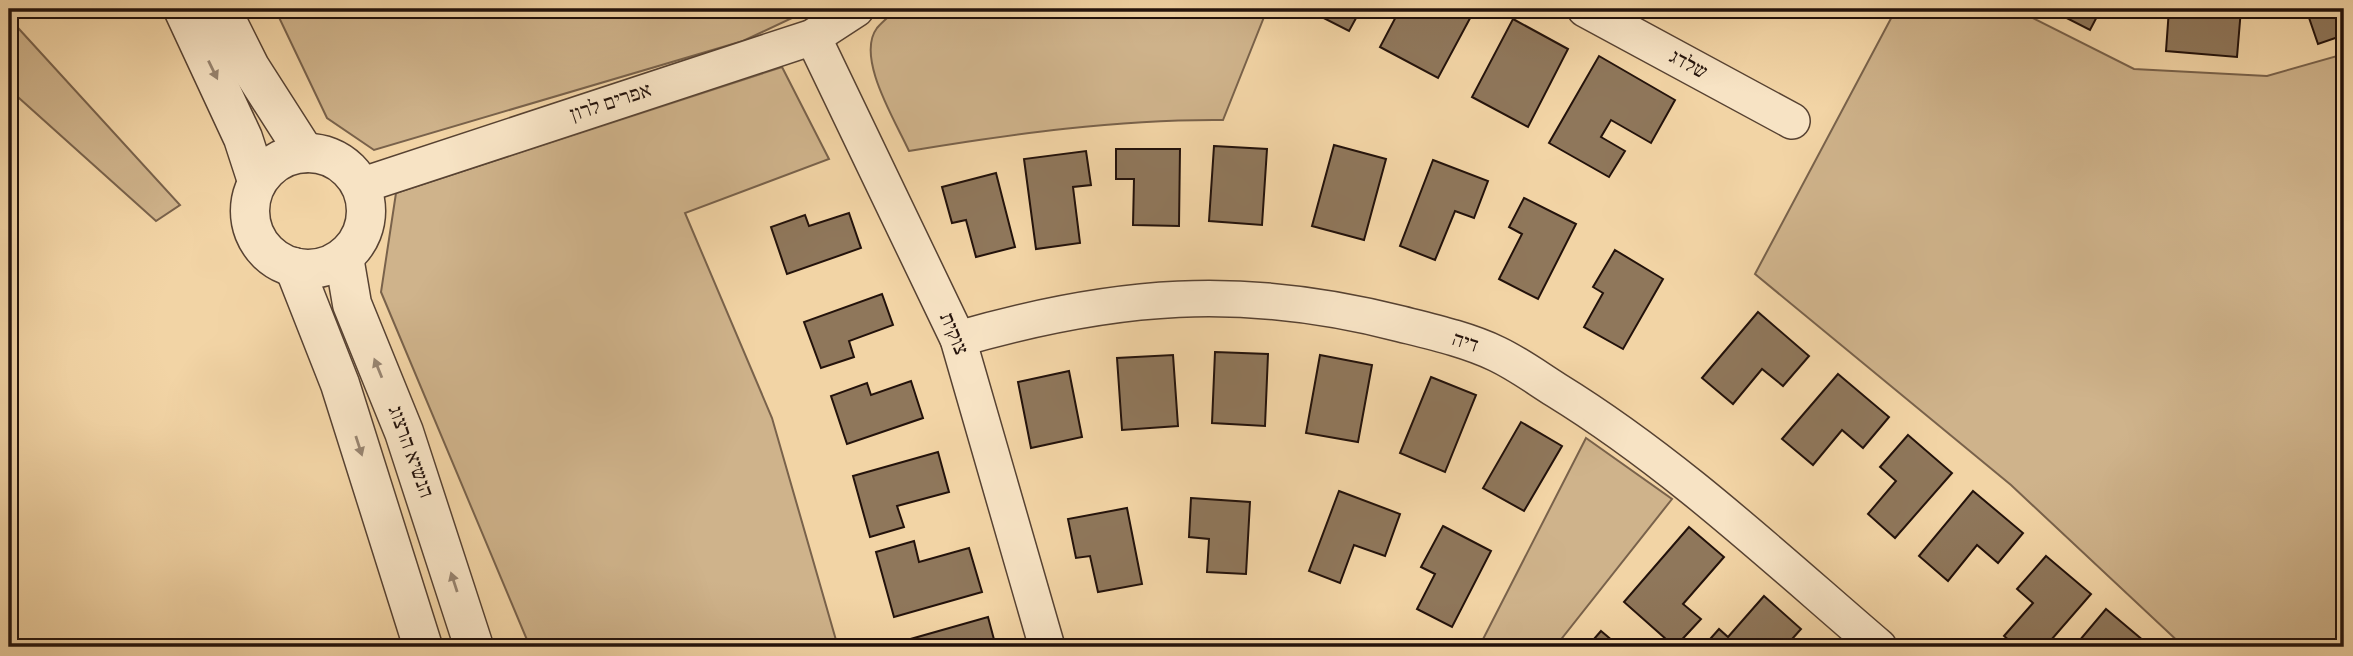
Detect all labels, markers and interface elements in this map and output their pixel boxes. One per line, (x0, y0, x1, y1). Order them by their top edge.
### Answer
street label: שלדג (1664, 44, 1712, 86)
one-way arrow (207, 60, 218, 80)
street label: אפרים לרון (567, 77, 655, 129)
street label: צוקית (932, 309, 974, 359)
street label: דיה (1448, 326, 1482, 360)
one-way arrow (373, 357, 384, 378)
street label: הנשיא הרצוג (381, 402, 439, 502)
one-way arrow (355, 436, 365, 457)
one-way arrow (449, 571, 459, 592)

